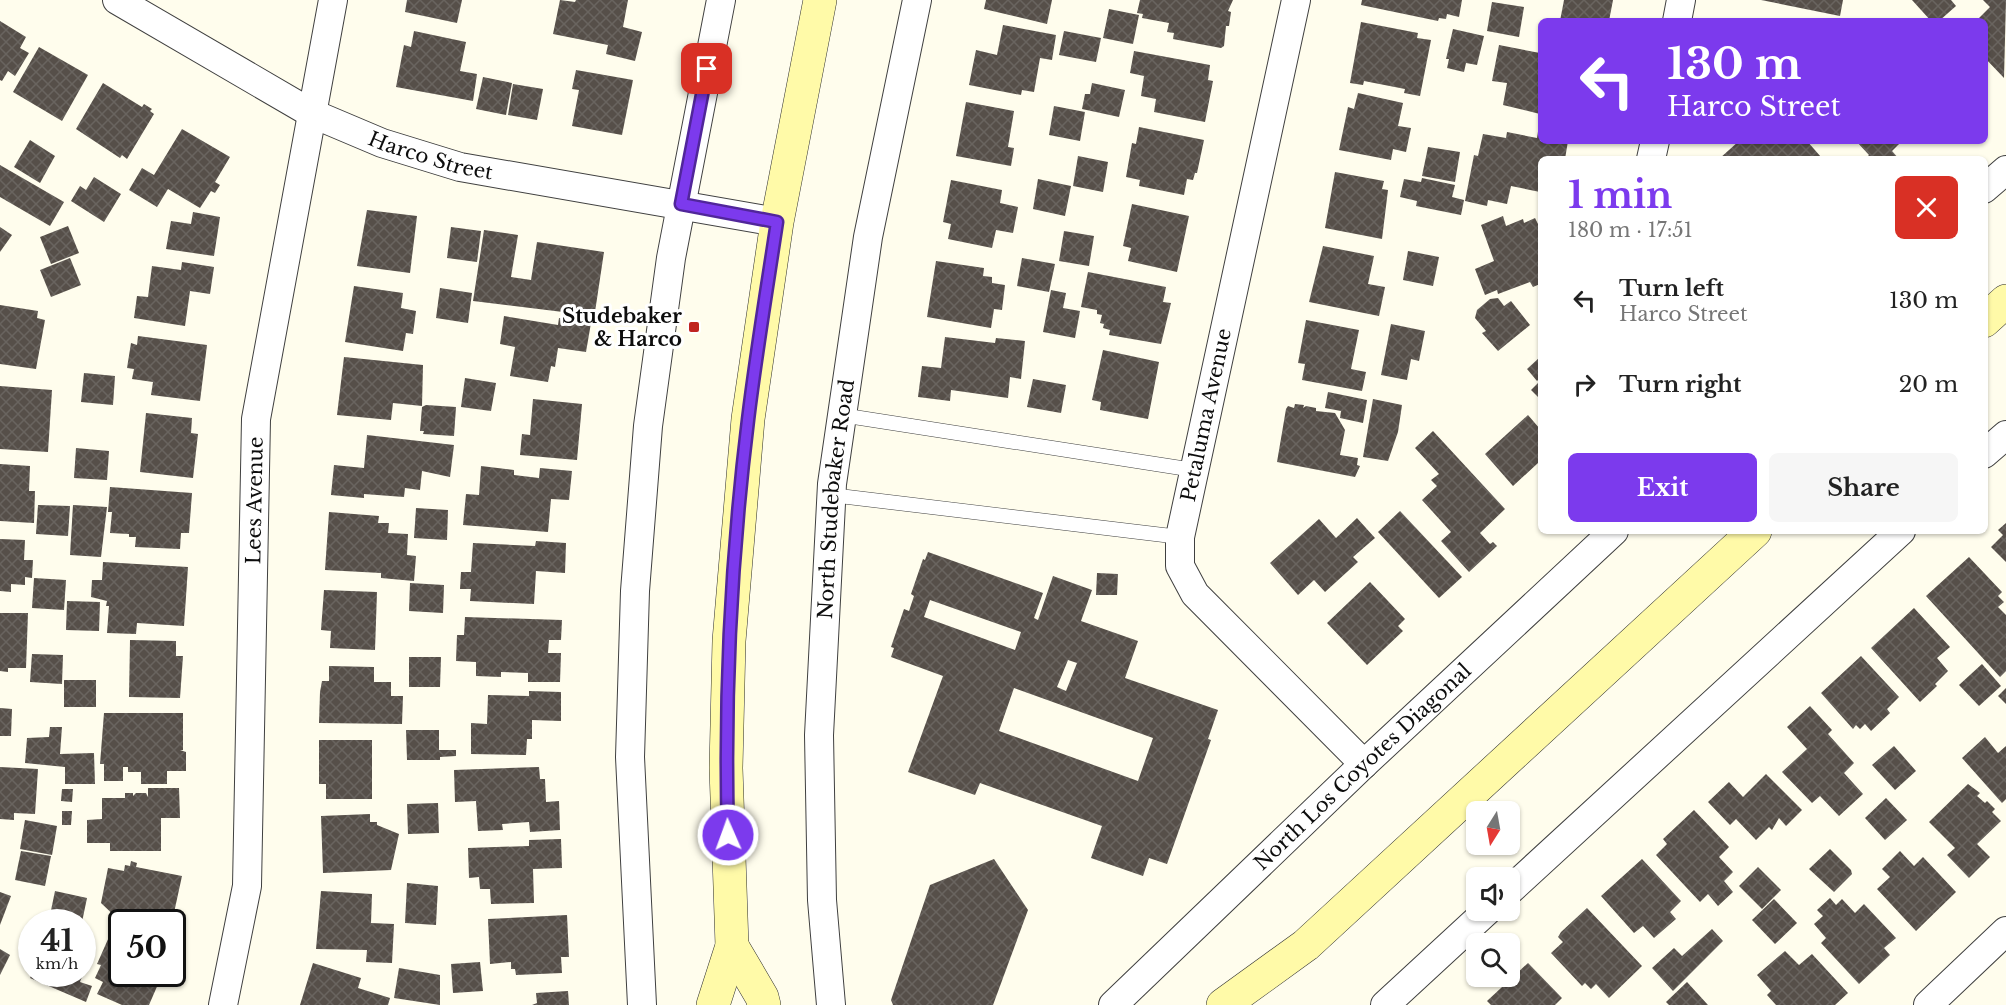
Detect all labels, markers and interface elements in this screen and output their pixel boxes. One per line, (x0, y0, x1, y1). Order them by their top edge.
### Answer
text: 130 m (1667, 38, 1801, 90)
icon: left (1568, 42, 1646, 120)
pin (681, 43, 732, 94)
icon: arrive (690, 52, 723, 85)
text: Harco Street (1667, 90, 1841, 123)
street label: Harco Street (364, 127, 495, 185)
text: 1 min (1568, 173, 1672, 218)
button: close (1895, 176, 1958, 239)
text: 180 m · 17:51 (1568, 218, 1693, 242)
text: Turn left (1619, 275, 1724, 302)
icon: left (1568, 284, 1601, 317)
text: 130 m (1889, 287, 1958, 314)
text: Harco Street (1619, 302, 1748, 326)
place label: Studebaker & Harco (562, 304, 682, 351)
marker: Studebaker & Harco (687, 320, 701, 334)
street label: Petaluma Avenue (1176, 326, 1236, 504)
icon: right (1568, 368, 1601, 401)
text: Turn right (1619, 371, 1741, 398)
text: 20 m (1899, 371, 1958, 398)
street label: North Studebaker Road (813, 378, 859, 620)
street label: Lees Avenue (241, 436, 268, 565)
button: Exit (1568, 453, 1757, 522)
button: Share (1769, 453, 1958, 522)
street label: North Los Coyotes Diagonal (1249, 658, 1476, 875)
north arrow (1466, 801, 1520, 855)
map controls (1466, 801, 1520, 987)
position arrow (696, 803, 760, 867)
button: sound (1466, 867, 1520, 921)
speed limit sign: 50 (108, 909, 186, 987)
text: 41 (41, 922, 74, 959)
button: search (1466, 933, 1520, 987)
text: km/h (36, 954, 78, 973)

